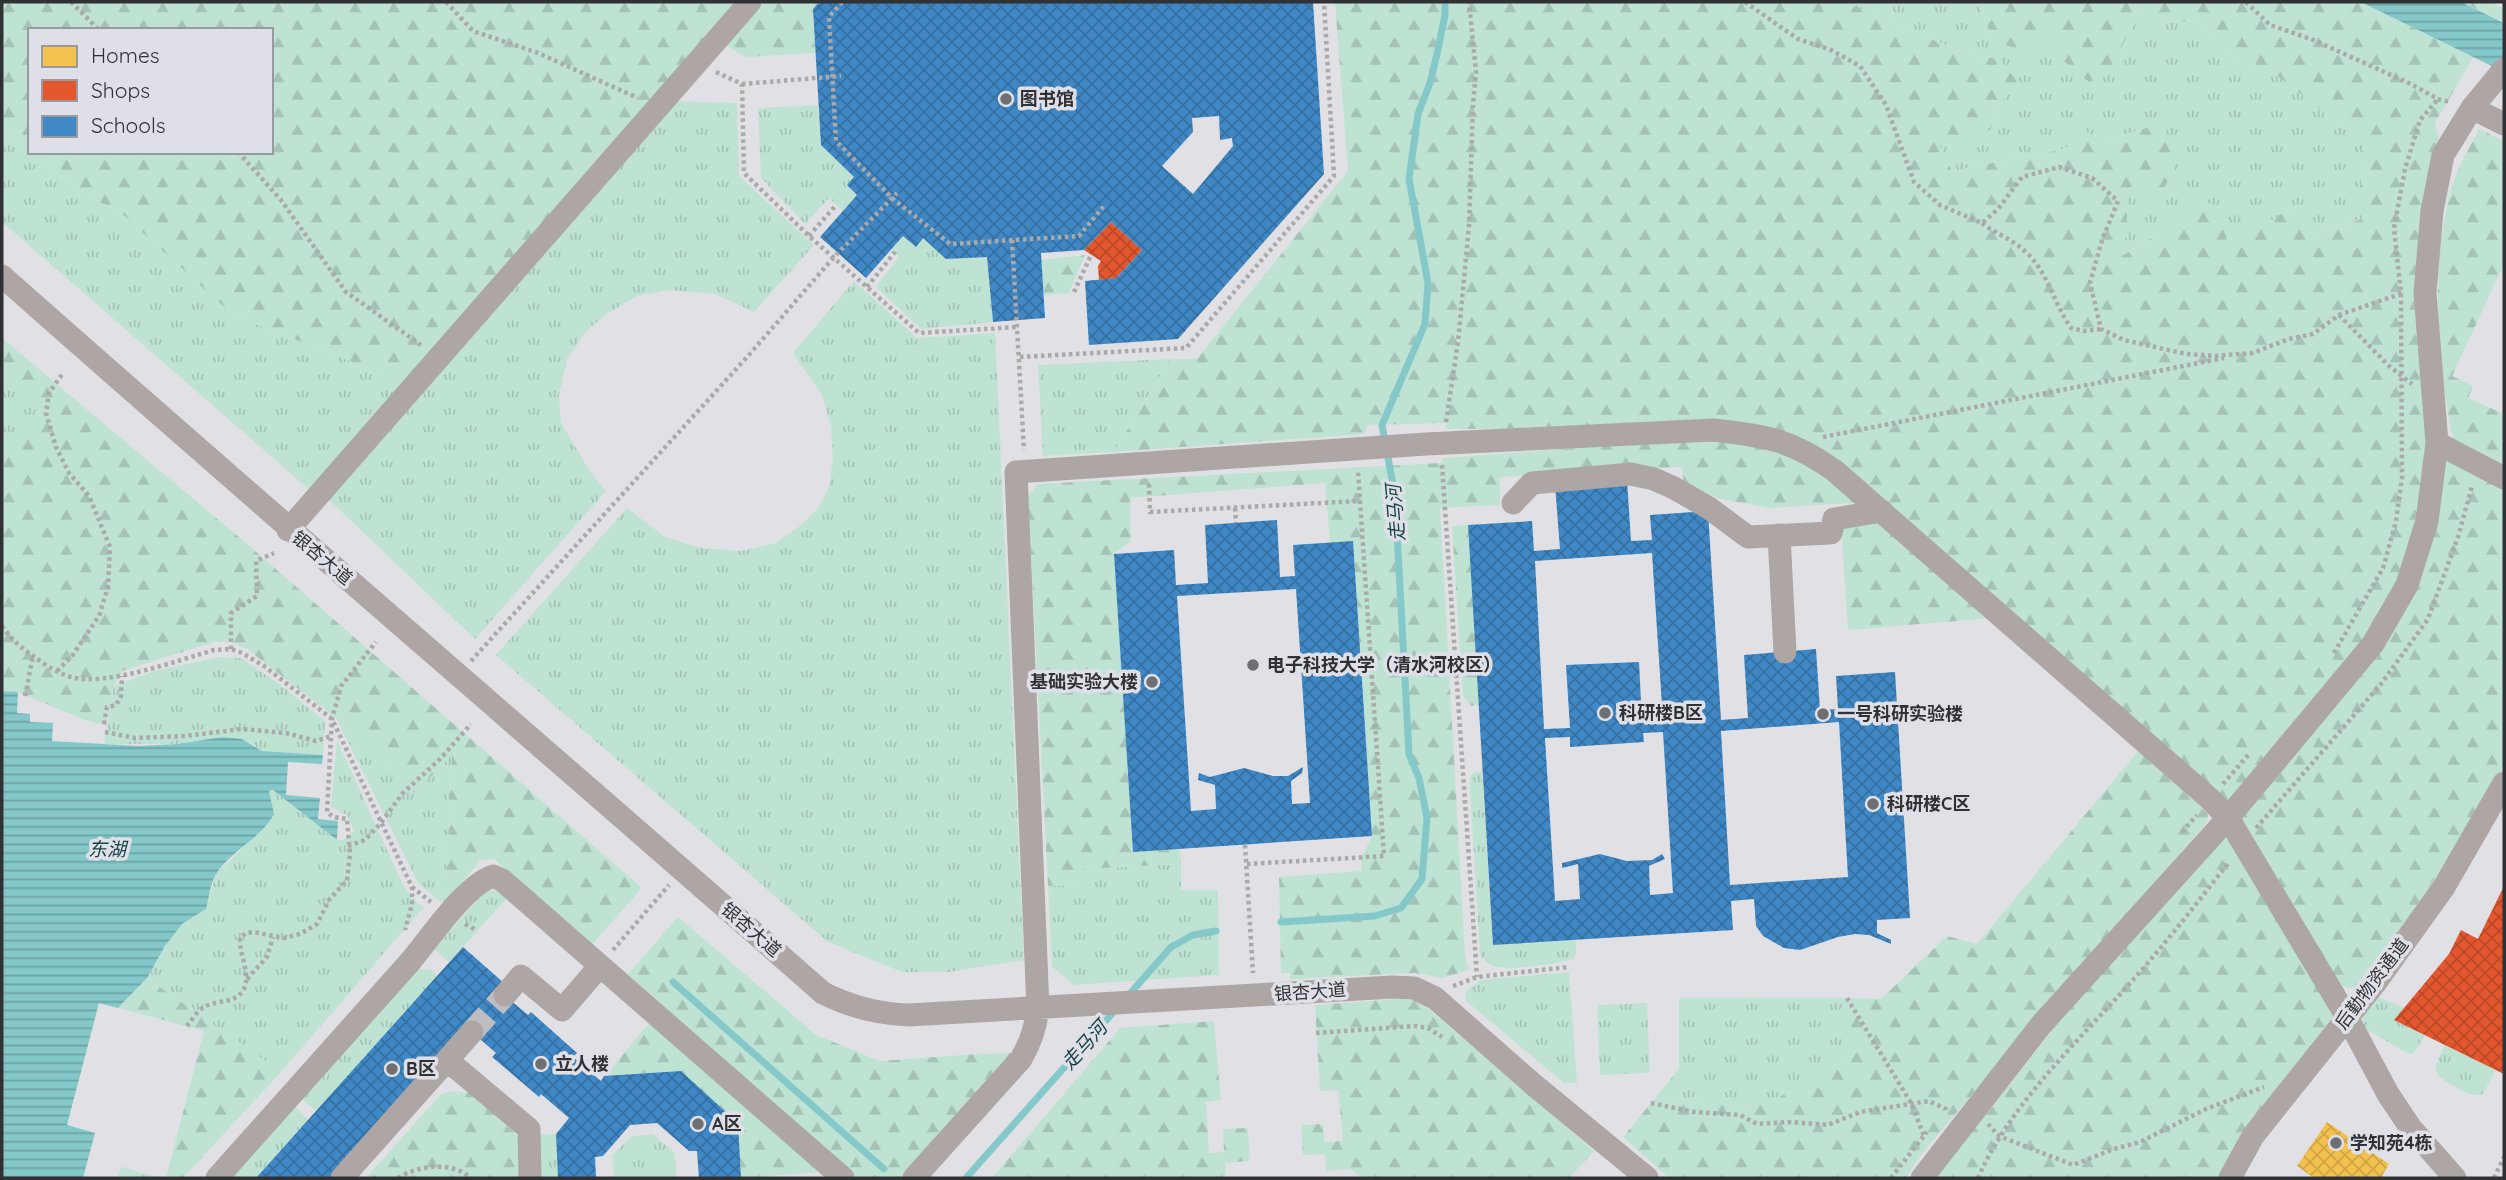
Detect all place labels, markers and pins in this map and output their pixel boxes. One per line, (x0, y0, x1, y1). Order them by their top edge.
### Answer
place label: 图书馆 (1020, 87, 1074, 110)
marker: 图书馆 (998, 91, 1014, 107)
place label: 电子科技大学（清水河校区） (1267, 653, 1501, 676)
marker: 电子科技大学（清水河校区） (1245, 657, 1261, 673)
place label: 基础实验大楼 (1030, 670, 1138, 693)
marker: 基础实验大楼 (1144, 674, 1160, 690)
place label: 科研楼B区 (1619, 701, 1703, 724)
place label: 一号科研实验楼 (1837, 702, 1963, 725)
marker: 科研楼B区 (1597, 705, 1613, 721)
marker: 一号科研实验楼 (1815, 706, 1831, 722)
place label: 科研楼C区 (1887, 792, 1970, 815)
marker: 科研楼C区 (1865, 796, 1881, 812)
place label: 立人楼 (555, 1052, 609, 1075)
marker: 立人楼 (533, 1056, 549, 1072)
place label: B区 (406, 1057, 436, 1080)
marker: B区 (384, 1061, 400, 1077)
place label: A区 (712, 1112, 742, 1135)
marker: A区 (690, 1116, 706, 1132)
place label: 学知苑4栋 (2350, 1131, 2433, 1154)
marker: 学知苑4栋 (2328, 1135, 2344, 1151)

